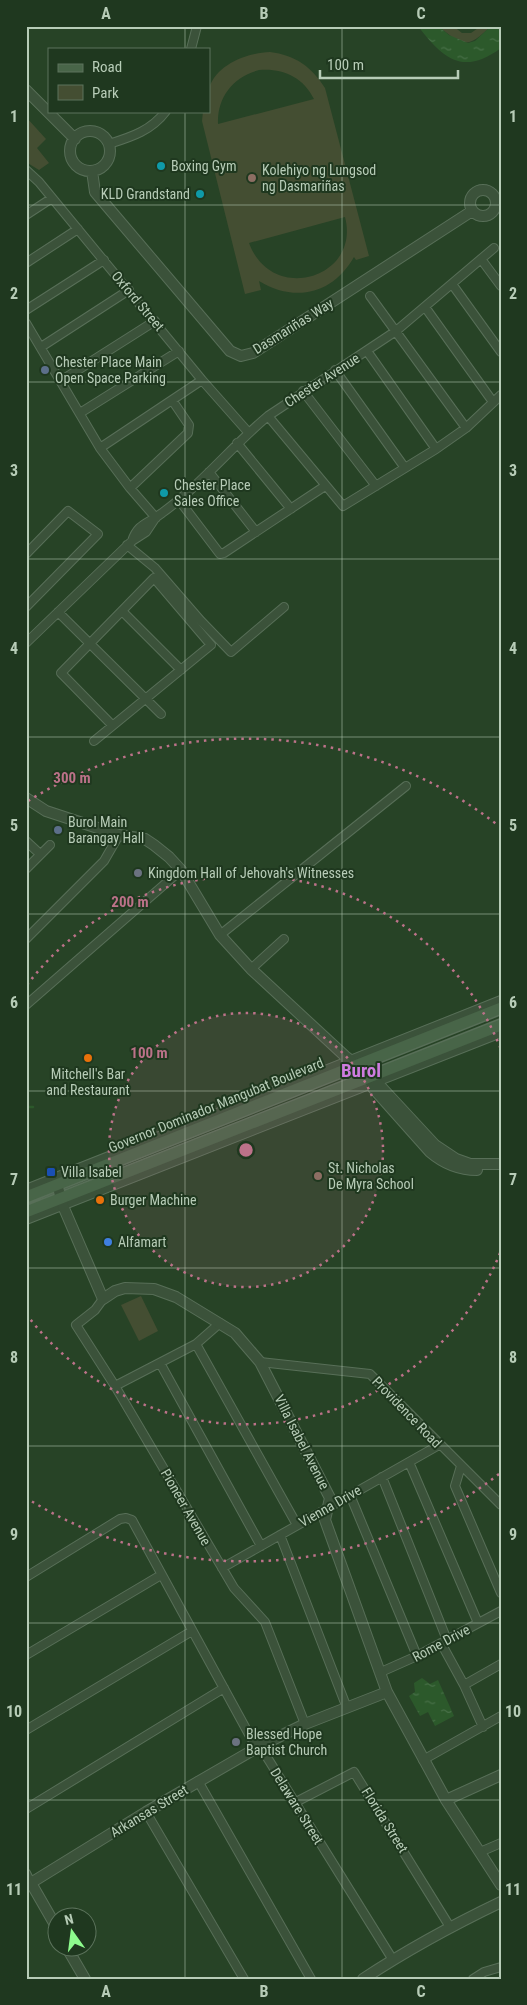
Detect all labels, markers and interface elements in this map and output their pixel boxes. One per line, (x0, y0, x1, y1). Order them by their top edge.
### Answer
text: A (101, 4, 111, 23)
text: B (260, 4, 269, 23)
text: C (416, 4, 426, 23)
legend (48, 48, 210, 112)
scale bar (320, 48, 457, 80)
text: 100 m (327, 56, 364, 74)
text: Road (92, 58, 122, 76)
text: Park (92, 84, 119, 102)
text: 1 (10, 107, 18, 126)
text: 1 (509, 107, 517, 126)
place label: Boxing Gym (171, 158, 236, 174)
marker: Boxing Gym (155, 160, 167, 172)
place label: Kolehiyo ng Lungsod ng Dasmariñas (262, 162, 376, 194)
marker: Kolehiyo ng Lungsod ng Dasmariñas (246, 172, 258, 184)
place label: KLD Grandstand (101, 186, 190, 202)
marker: KLD Grandstand (194, 188, 206, 200)
street label: Oxford Street (108, 268, 168, 334)
text: 2 (10, 284, 18, 303)
text: 2 (509, 284, 517, 303)
street label: Dasmariñas Way (250, 295, 336, 357)
street label: Chester Avenue (282, 350, 363, 410)
place label: Chester Place Main Open Space Parking (55, 354, 166, 386)
marker: Chester Place Main Open Space Parking (39, 364, 51, 376)
text: 3 (10, 461, 18, 480)
text: 3 (509, 461, 517, 480)
place label: Chester Place Sales Office (174, 477, 251, 509)
marker: Chester Place Sales Office (158, 487, 170, 499)
text: 4 (10, 639, 18, 658)
text: 4 (509, 639, 517, 658)
text: 300 m (53, 769, 91, 787)
place label: Burol Main Barangay Hall (68, 814, 144, 846)
text: 5 (10, 816, 18, 835)
text: 5 (509, 816, 517, 835)
marker: Burol Main Barangay Hall (52, 824, 64, 836)
place label: Kingdom Hall of Jehovah's Witnesses (148, 865, 354, 881)
marker: Kingdom Hall of Jehovah's Witnesses (132, 867, 144, 879)
text: 200 m (111, 893, 149, 911)
text: 6 (10, 993, 18, 1012)
text: 6 (509, 993, 517, 1012)
text: 100 m (130, 1044, 168, 1062)
marker: Mitchell's Bar and Restaurant (82, 1052, 94, 1064)
street label: Governor Dominador Mangubat Boulevard (106, 1054, 326, 1156)
district label: Burol (341, 1059, 381, 1082)
place label: Mitchell's Bar and Restaurant (46, 1066, 130, 1098)
centre of rings (237, 1141, 255, 1159)
place label: St. Nicholas De Myra School (328, 1160, 414, 1192)
place label: Villa Isabel (61, 1164, 122, 1180)
marker: Villa Isabel (45, 1166, 57, 1178)
text: 7 (10, 1170, 18, 1189)
marker: St. Nicholas De Myra School (312, 1170, 324, 1182)
text: 7 (509, 1170, 517, 1189)
place label: Burger Machine (110, 1192, 197, 1208)
marker: Burger Machine (94, 1194, 106, 1206)
place label: Alfamart (118, 1234, 166, 1250)
marker: Alfamart (102, 1236, 114, 1248)
text: 8 (10, 1348, 18, 1367)
text: 8 (509, 1348, 517, 1367)
street label: Providence Road (369, 1373, 445, 1451)
street label: Villa Isabel Avenue (271, 1392, 333, 1492)
street label: Pioneer Avenue (158, 1466, 215, 1548)
street label: Vienna Drive (296, 1482, 364, 1530)
text: 9 (10, 1525, 18, 1544)
text: 9 (509, 1525, 517, 1544)
street label: Rome Drive (410, 1621, 473, 1665)
text: 10 (6, 1702, 22, 1721)
text: 10 (505, 1702, 521, 1721)
place label: Blessed Hope Baptist Church (246, 1726, 327, 1758)
marker: Blessed Hope Baptist Church (230, 1736, 242, 1748)
street label: Delaware Street (267, 1765, 327, 1847)
street label: Arkansas Street (107, 1782, 191, 1840)
street label: Florida Street (359, 1784, 411, 1856)
text: 11 (6, 1880, 22, 1899)
text: 11 (505, 1880, 521, 1899)
north arrow (48, 1908, 98, 1958)
text: N (63, 1911, 75, 1928)
text: A (101, 1982, 111, 2001)
text: B (260, 1982, 269, 2001)
text: C (416, 1982, 426, 2001)

